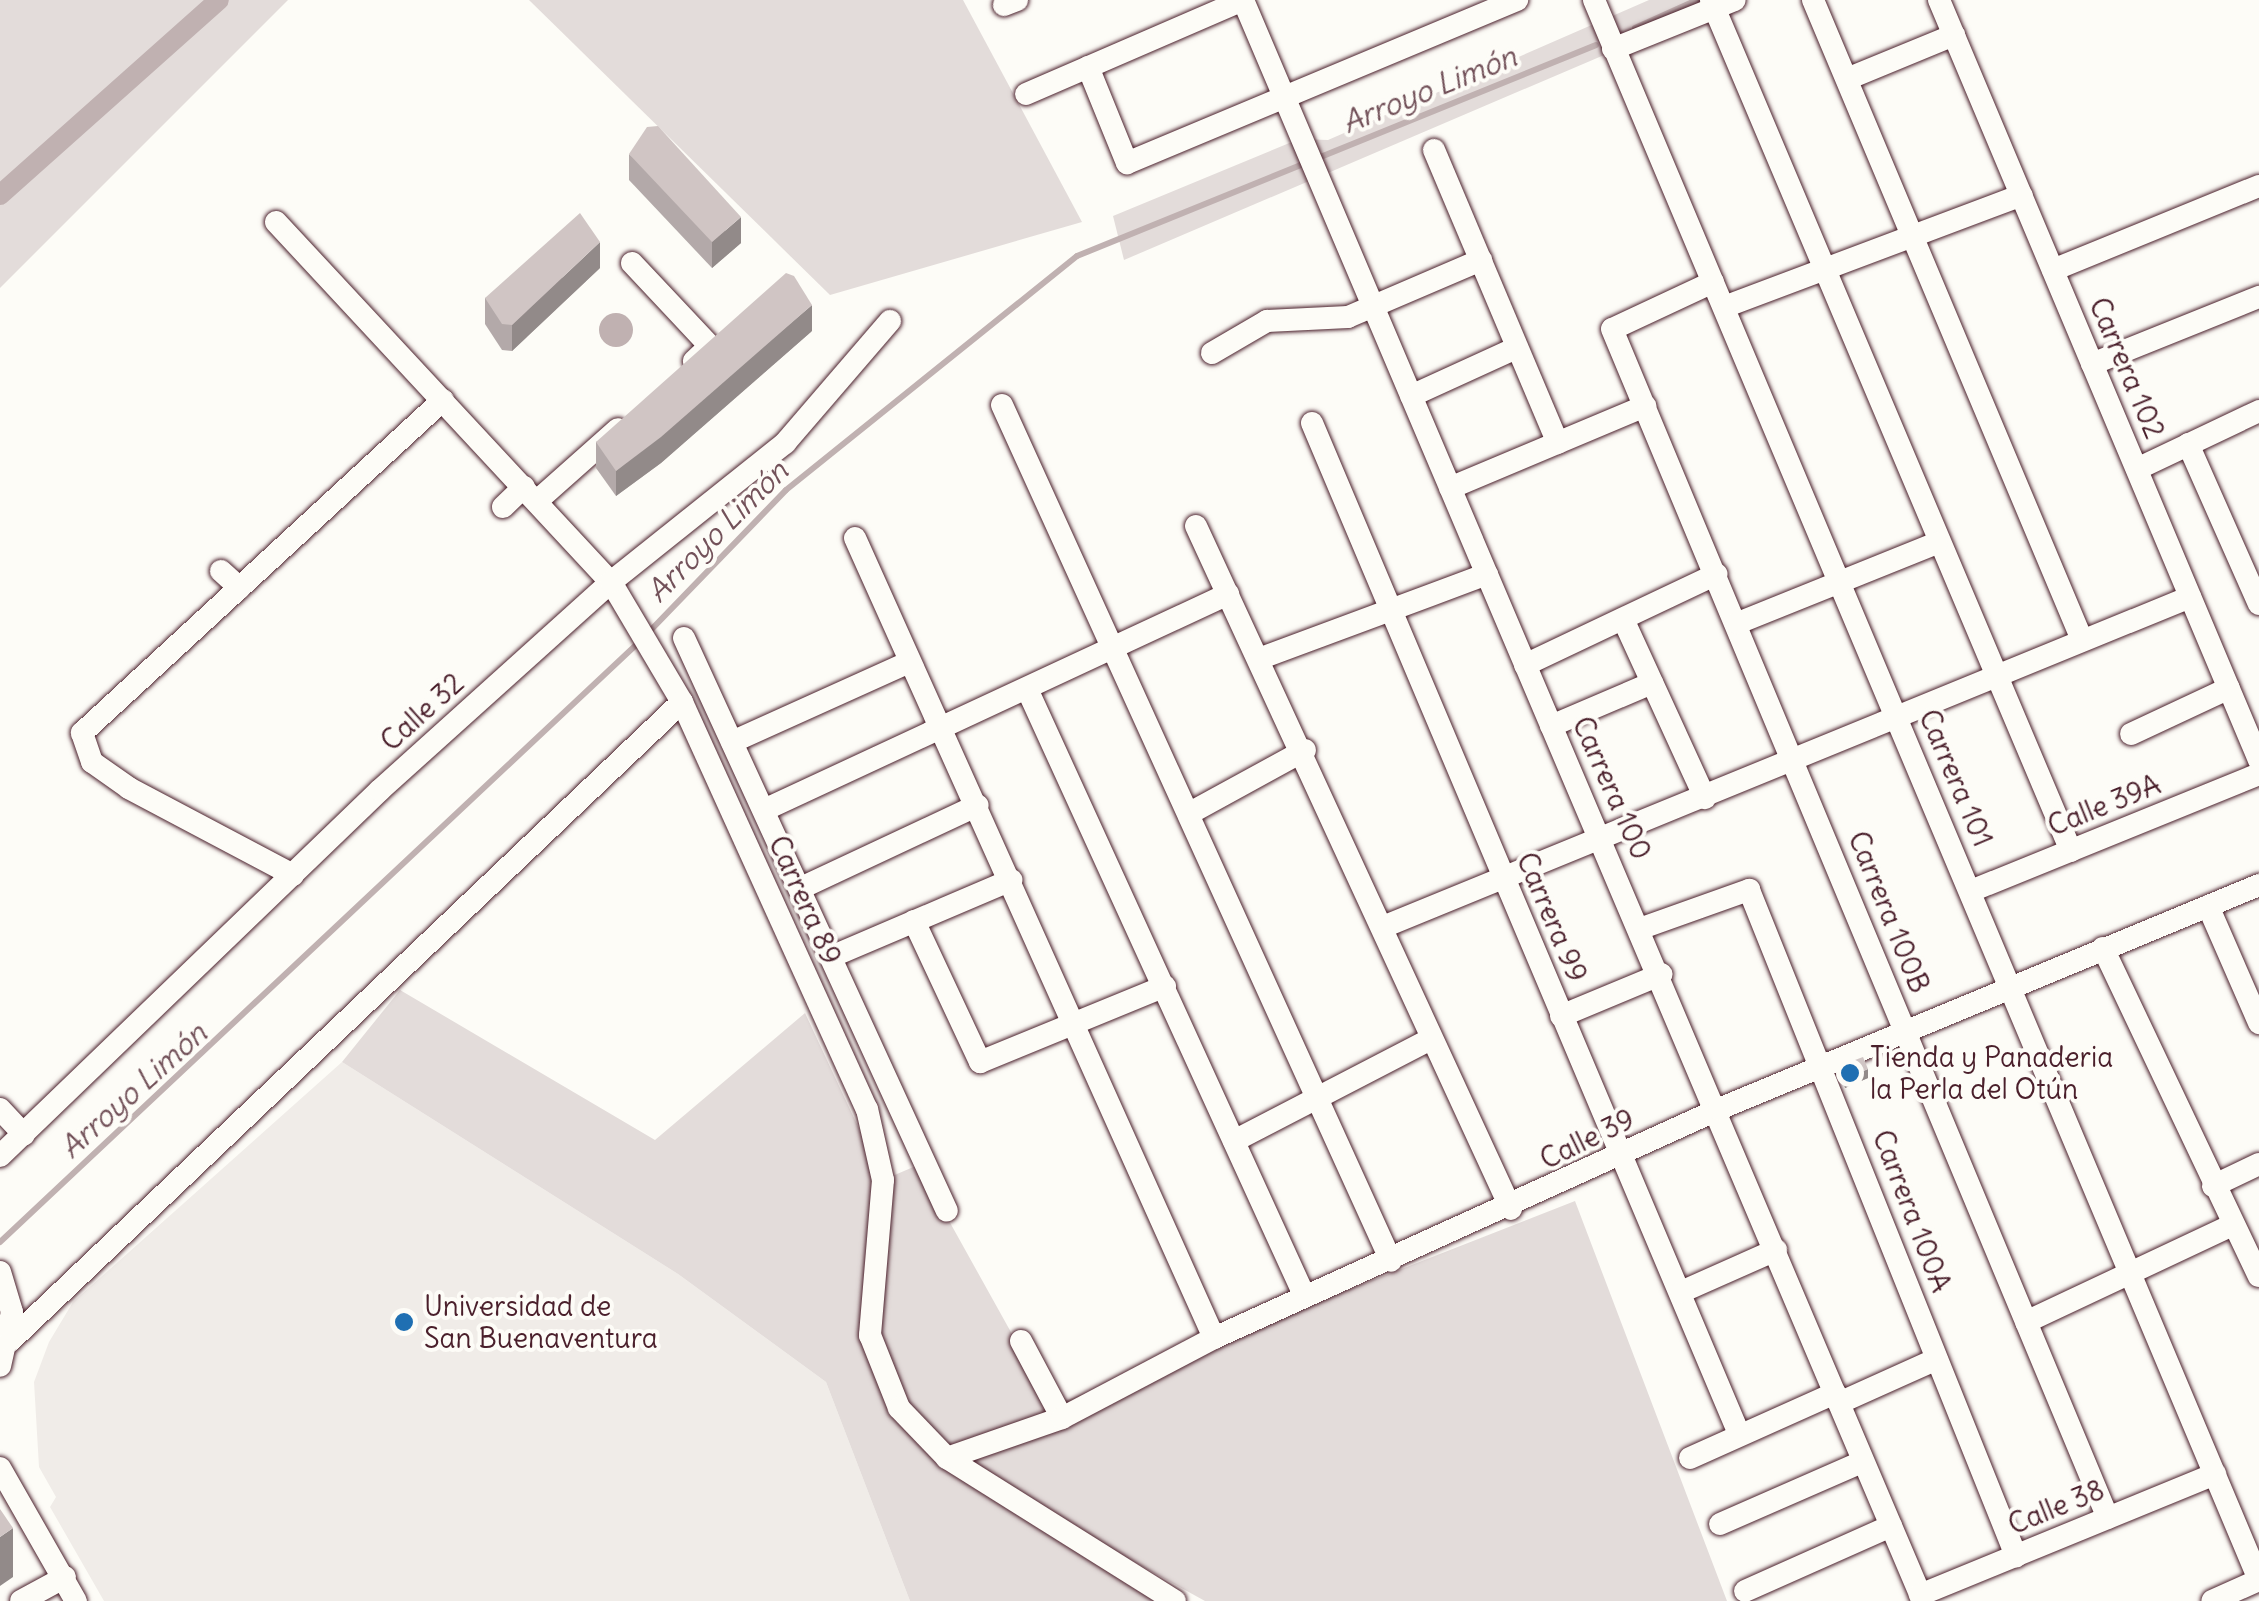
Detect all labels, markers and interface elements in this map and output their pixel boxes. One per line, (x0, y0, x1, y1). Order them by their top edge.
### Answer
water label: Arroyo Limón (1337, 38, 1521, 140)
street label: Carrera 102 (2082, 292, 2172, 444)
water label: Arroyo Limón (639, 453, 795, 609)
street label: Calle 32 (374, 666, 470, 758)
street label: Carrera 101 (1912, 704, 2000, 852)
street label: Carrera 100 (1566, 711, 1658, 865)
street label: Calle 39A (2043, 767, 2165, 843)
street label: Carrera 100B (1841, 826, 1937, 998)
street label: Carrera 89 (762, 830, 848, 970)
street label: Carrera 99 (1510, 847, 1594, 987)
water label: Arroyo Limón (52, 1015, 214, 1165)
place label: Tienda y Panaderia la Perla del Otún (1870, 1040, 2113, 1106)
marker: Tienda y Panaderia la Perla del Otún (1839, 1062, 1861, 1084)
street label: Calle 39 (1534, 1102, 1640, 1176)
street label: Carrera 100A (1866, 1125, 1958, 1297)
place label: Universidad de San Buenaventura (424, 1289, 658, 1355)
marker: Universidad de San Buenaventura (393, 1311, 415, 1333)
street label: Calle 38 (2003, 1473, 2109, 1541)

